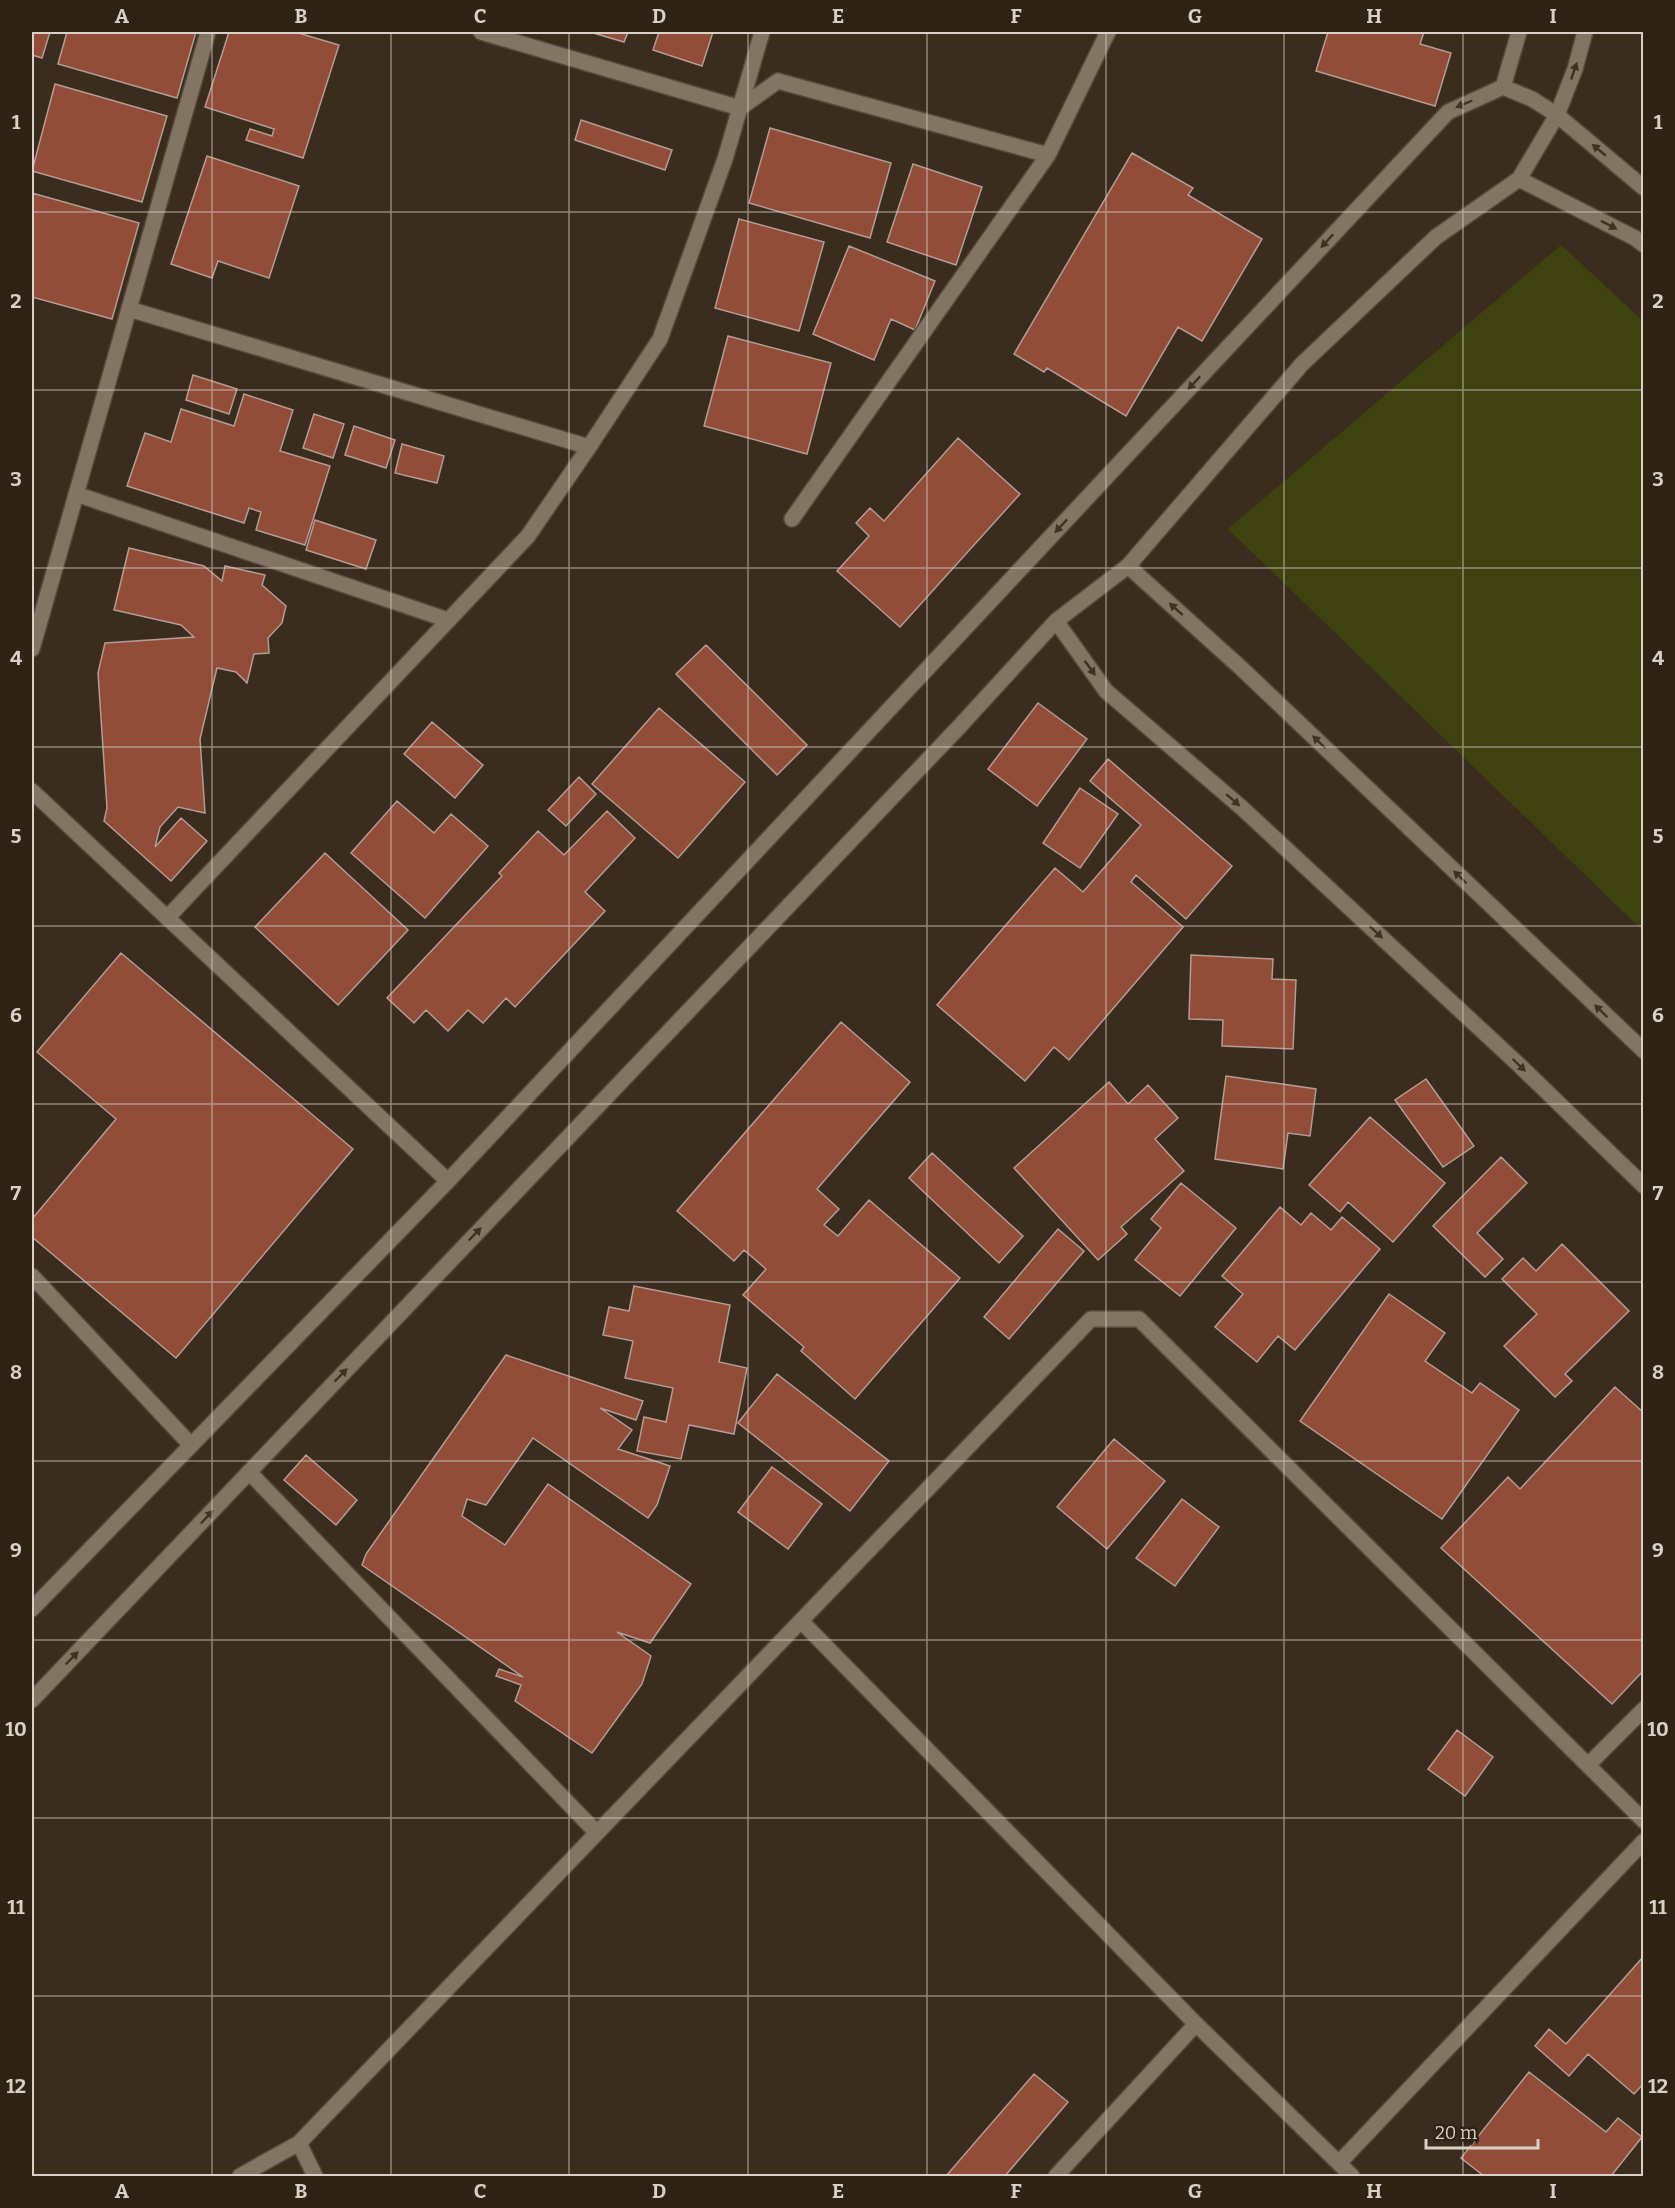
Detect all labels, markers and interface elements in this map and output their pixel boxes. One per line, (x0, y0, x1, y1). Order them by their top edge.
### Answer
text: A (115, 4, 130, 28)
text: B (295, 4, 308, 28)
text: C (474, 4, 486, 28)
text: D (652, 4, 666, 28)
text: E (832, 4, 844, 28)
text: F (1010, 4, 1022, 28)
text: G (1188, 4, 1202, 28)
text: H (1366, 4, 1382, 28)
text: I (1549, 4, 1557, 28)
one-way arrow (1569, 62, 1579, 80)
one-way arrow (1455, 99, 1473, 109)
text: 1 (12, 110, 21, 134)
text: 1 (1654, 110, 1663, 134)
one-way arrow (1592, 144, 1607, 157)
one-way arrow (1601, 220, 1618, 230)
one-way arrow (1320, 233, 1334, 248)
text: 2 (10, 289, 22, 313)
text: 2 (1652, 289, 1664, 313)
one-way arrow (1188, 375, 1201, 390)
text: 3 (10, 467, 22, 491)
text: 3 (1652, 467, 1664, 491)
one-way arrow (1054, 518, 1068, 533)
one-way arrow (1169, 603, 1184, 616)
text: 4 (10, 646, 22, 670)
text: 4 (1652, 646, 1664, 670)
one-way arrow (1084, 660, 1096, 676)
one-way arrow (1311, 735, 1326, 749)
one-way arrow (1225, 793, 1240, 806)
text: 5 (11, 824, 22, 848)
text: 5 (1653, 824, 1664, 848)
one-way arrow (1453, 870, 1467, 884)
one-way arrow (1369, 925, 1383, 939)
text: 6 (10, 1003, 22, 1027)
text: 6 (1652, 1003, 1664, 1027)
one-way arrow (1594, 1004, 1609, 1018)
one-way arrow (1511, 1058, 1526, 1071)
text: 7 (11, 1181, 22, 1205)
text: 7 (1653, 1181, 1664, 1205)
one-way arrow (468, 1228, 482, 1242)
text: 8 (10, 1360, 22, 1384)
text: 8 (1652, 1360, 1664, 1384)
one-way arrow (334, 1368, 348, 1383)
one-way arrow (199, 1510, 213, 1524)
text: 9 (10, 1538, 22, 1562)
text: 9 (1652, 1538, 1664, 1562)
one-way arrow (65, 1650, 79, 1665)
text: 10 (5, 1717, 27, 1741)
text: 10 (1647, 1717, 1669, 1741)
text: 11 (7, 1895, 25, 1919)
text: 11 (1649, 1895, 1667, 1919)
text: 12 (6, 2074, 26, 2098)
text: 12 (1648, 2074, 1668, 2098)
scale bar (1426, 2112, 1538, 2150)
text: 20 m (1435, 2122, 1477, 2144)
text: A (115, 2179, 130, 2203)
text: B (295, 2179, 308, 2203)
text: C (474, 2179, 486, 2203)
text: D (652, 2179, 666, 2203)
text: E (832, 2179, 844, 2203)
text: F (1010, 2179, 1022, 2203)
text: G (1188, 2179, 1202, 2203)
text: H (1366, 2179, 1382, 2203)
text: I (1549, 2179, 1557, 2203)

